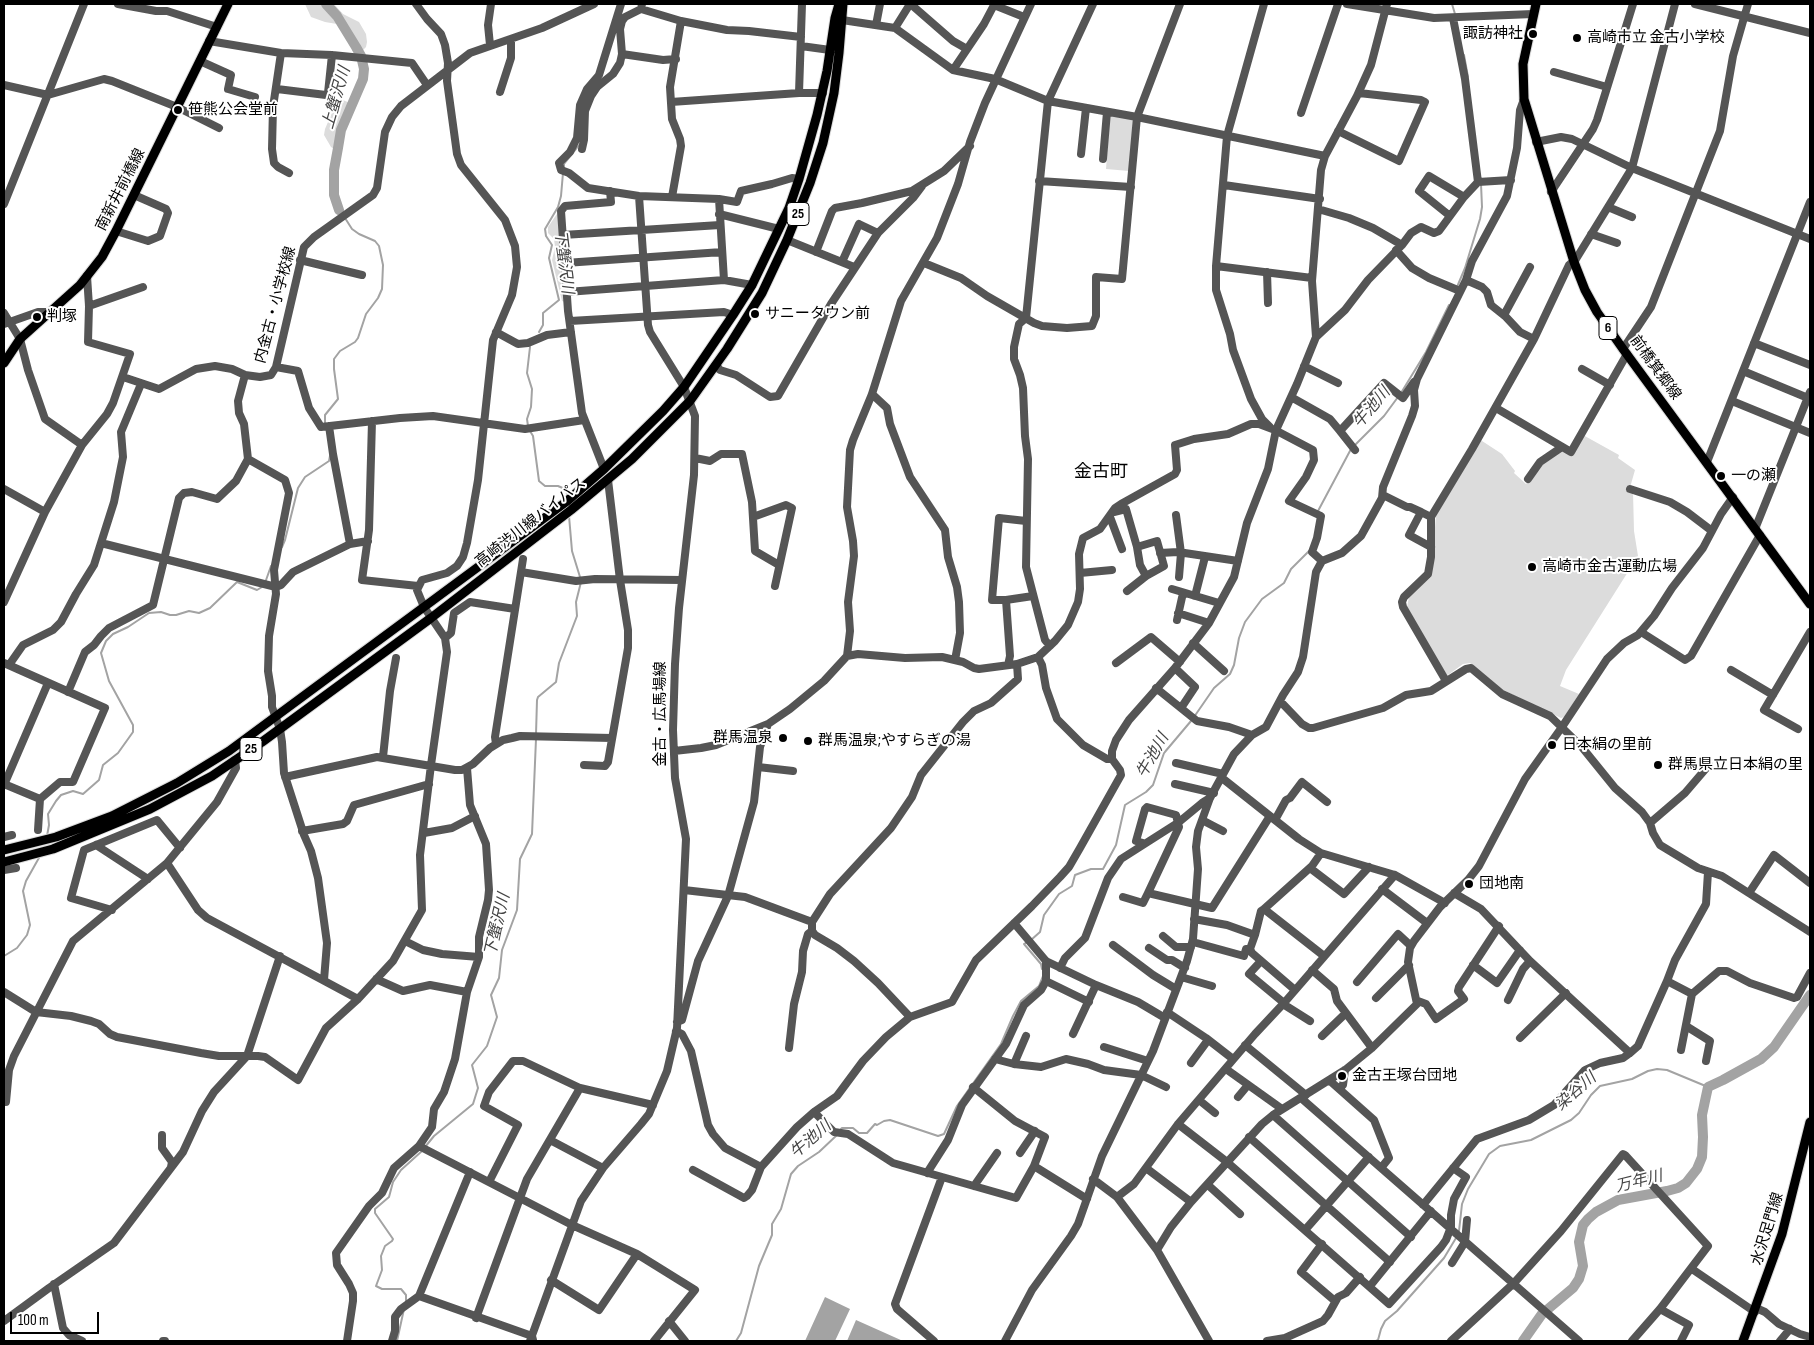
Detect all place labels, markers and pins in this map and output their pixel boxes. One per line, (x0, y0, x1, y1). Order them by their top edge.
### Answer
place label: 諏訪神社 (1463, 25, 1523, 43)
marker: 諏訪神社 (1527, 28, 1539, 40)
place label: 高崎市立 金古小学校 (1587, 29, 1724, 47)
marker: 高崎市立 金古小学校 (1571, 32, 1583, 44)
place label: 笹熊公会堂前 (188, 101, 278, 119)
marker: 笹熊公会堂前 (172, 104, 184, 116)
place label: サニータウン前 (765, 305, 870, 323)
place label: 判塚 (47, 308, 77, 326)
marker: サニータウン前 (749, 308, 761, 320)
marker: 判塚 (31, 311, 43, 323)
place label: 一の瀬 (1731, 467, 1776, 485)
marker: 一の瀬 (1715, 470, 1727, 482)
place label: 高崎市金古運動広場 (1542, 558, 1677, 576)
marker: 高崎市金古運動広場 (1526, 561, 1538, 573)
place label: 群馬温泉 (713, 729, 773, 747)
marker: 群馬温泉 (777, 732, 789, 744)
place label: 群馬温泉;やすらぎの湯 (818, 732, 971, 750)
marker: 群馬温泉;やすらぎの湯 (802, 735, 814, 747)
place label: 日本絹の里前 (1562, 736, 1652, 754)
marker: 日本絹の里前 (1546, 739, 1558, 751)
place label: 群馬県立日本絹の里 (1668, 756, 1803, 774)
marker: 群馬県立日本絹の里 (1652, 759, 1664, 771)
place label: 団地南 (1479, 875, 1524, 893)
marker: 団地南 (1463, 878, 1475, 890)
place label: 金古王塚台団地 (1352, 1067, 1457, 1085)
marker: 金古王塚台団地 (1336, 1070, 1348, 1082)

